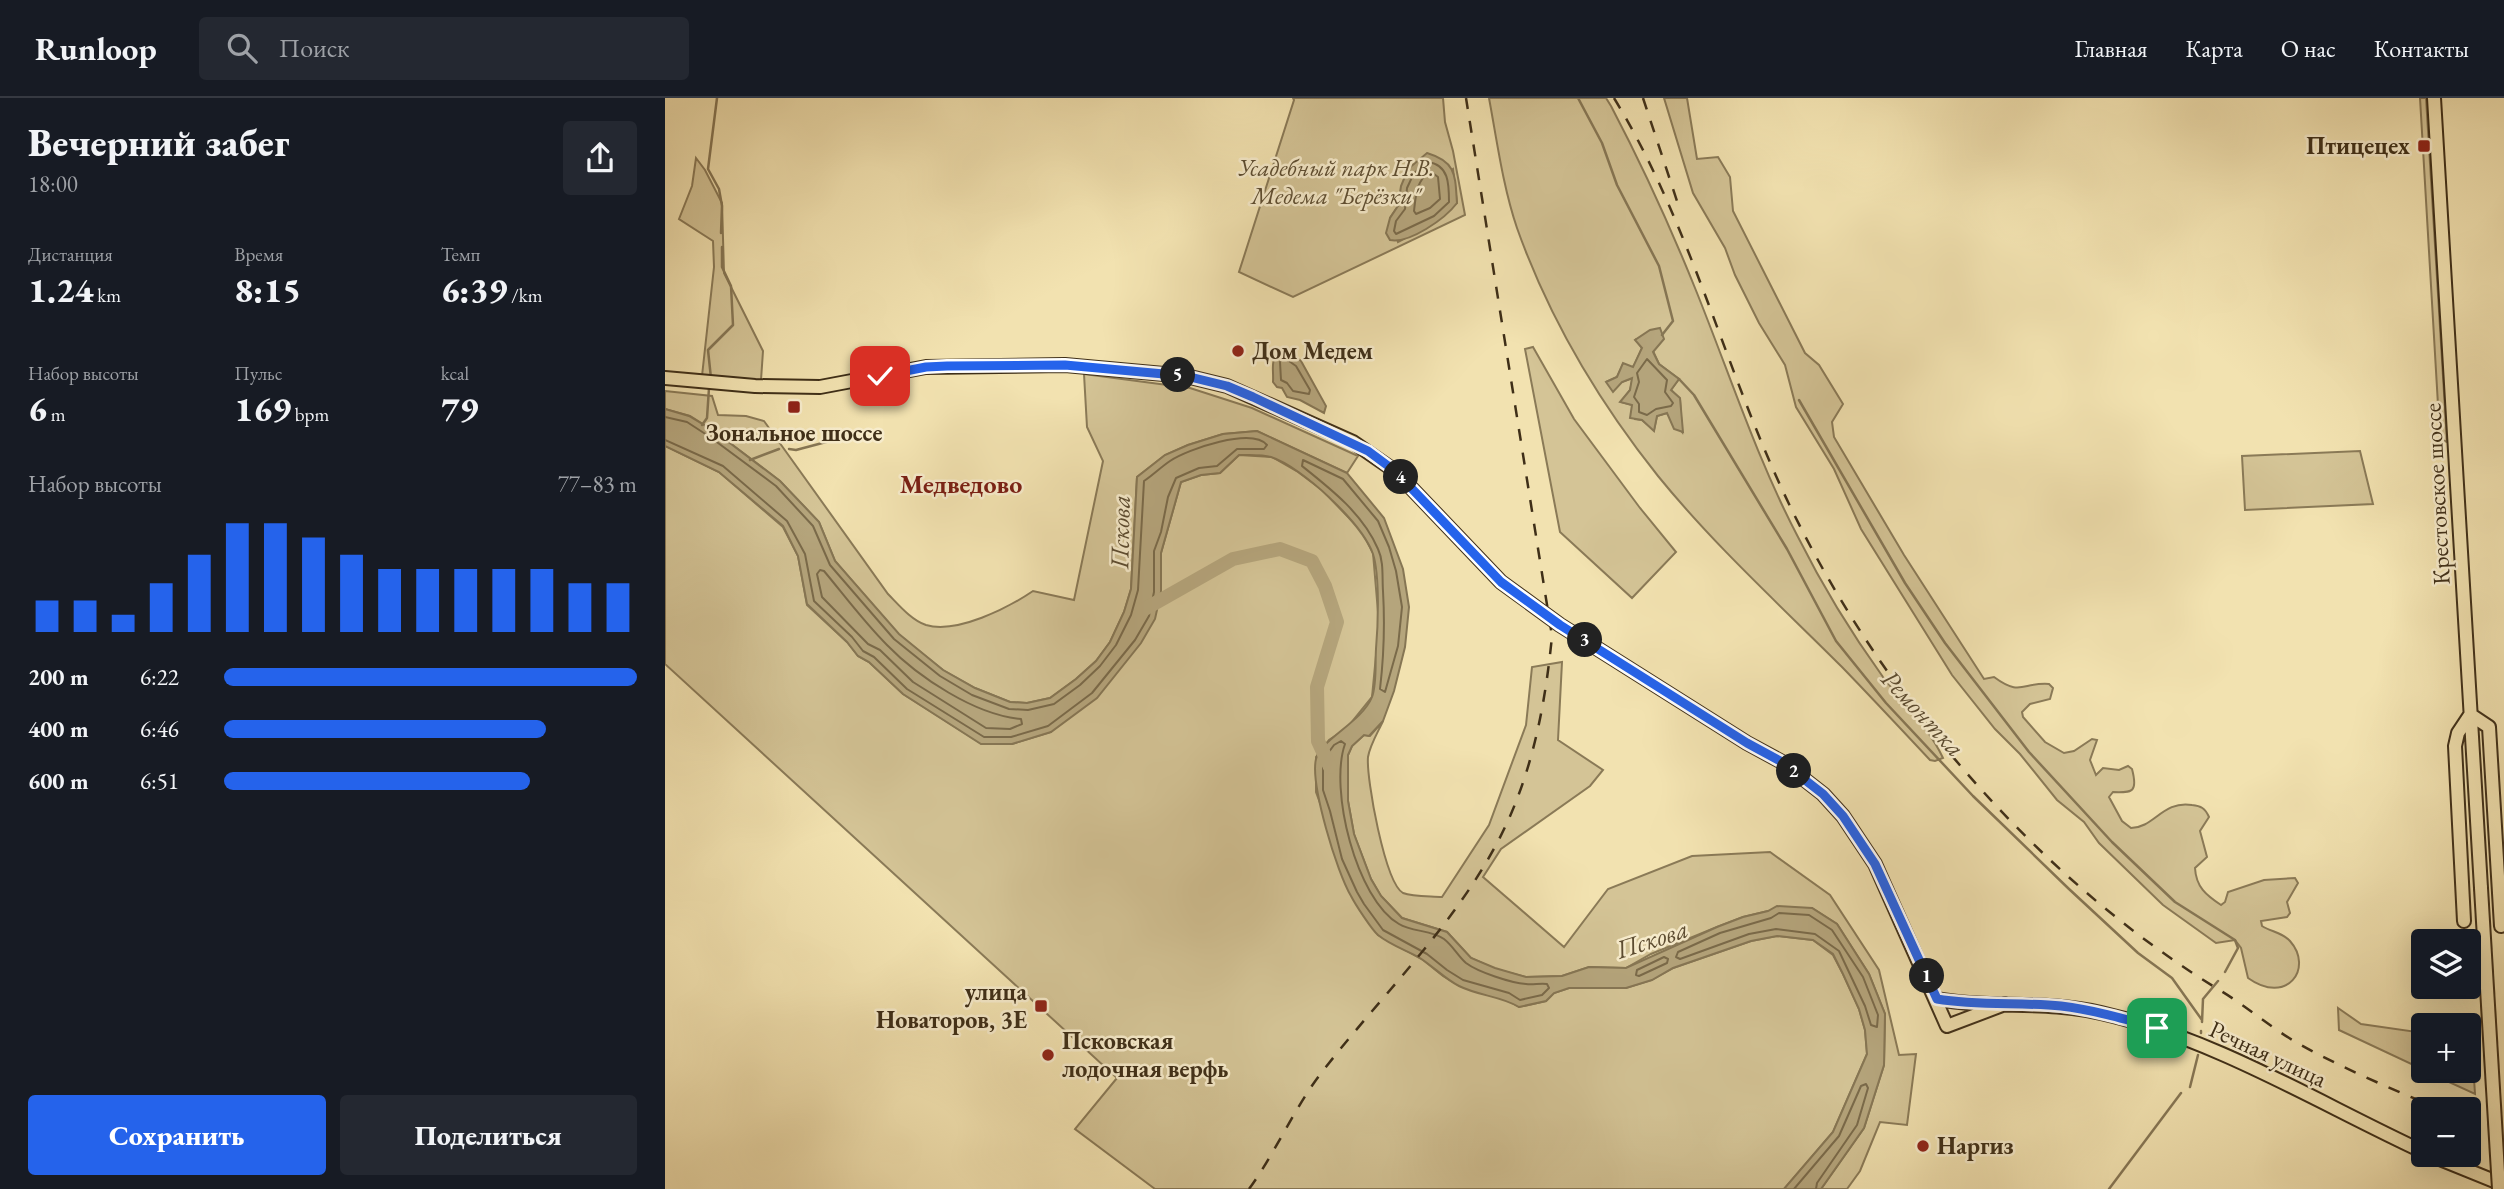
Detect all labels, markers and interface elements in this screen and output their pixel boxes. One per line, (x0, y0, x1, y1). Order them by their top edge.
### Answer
search box (199, 17, 689, 80)
text: Runloop (35, 27, 157, 70)
icon: search (223, 29, 261, 67)
text: Поиск (279, 31, 349, 65)
text: Главная (2074, 33, 2148, 64)
text: Карта (2186, 33, 2243, 64)
text: О нас (2281, 33, 2336, 64)
text: Контакты (2374, 33, 2469, 64)
text: Вечерний забег (28, 118, 289, 167)
button: share (563, 121, 637, 195)
place label: Птицецех (2306, 130, 2410, 161)
marker: Птицецех (2416, 138, 2432, 154)
park label: Усадебный парк Н.В. Медема "Берёзки" (1238, 152, 1434, 211)
text: 18:00 (28, 169, 78, 199)
text: Дистанция (28, 242, 113, 267)
text: Время (234, 242, 283, 267)
text: Темп (441, 242, 480, 267)
text: 1.24 (28, 267, 94, 312)
text: 8:15 (234, 267, 301, 312)
text: 6:39 (441, 267, 507, 312)
text: km (94, 283, 121, 308)
text: /km (507, 283, 543, 308)
place label: Дом Медем (1252, 335, 1373, 366)
marker: Дом Медем (1230, 343, 1246, 359)
pin (850, 346, 910, 406)
icon: check (861, 357, 899, 395)
pin: 5 (1161, 358, 1195, 392)
text: Набор высоты (28, 361, 139, 386)
text: Пульс (234, 361, 282, 386)
text: kcal (441, 361, 469, 386)
text: 5 (1172, 362, 1183, 387)
text: 6 (28, 386, 47, 431)
text: 169 (234, 386, 291, 431)
text: 79 (441, 386, 478, 431)
marker: Зональное шоссе (786, 399, 802, 415)
text: m (47, 402, 66, 427)
text: bpm (291, 402, 329, 427)
street label: Крестовское шоссе (2416, 402, 2457, 586)
place label: Зональное шоссе (706, 417, 882, 448)
pin: 4 (1383, 460, 1419, 494)
text: 4 (1395, 464, 1406, 489)
district label: Медведово (900, 467, 1022, 501)
text: Набор высоты (28, 469, 162, 499)
text: 77–83 m (558, 469, 637, 499)
water label: Пскова (1102, 495, 1138, 570)
pin: 3 (1567, 622, 1602, 658)
text: 3 (1579, 627, 1590, 652)
text: 200 m (28, 662, 89, 692)
text: 6:22 (140, 662, 179, 692)
water label: Ремонтка (1874, 662, 1972, 764)
text: 400 m (28, 714, 89, 744)
text: 6:46 (140, 714, 179, 744)
pin: 2 (1777, 754, 1811, 788)
text: 2 (1788, 758, 1799, 783)
text: 600 m (28, 766, 89, 796)
text: 6:51 (140, 766, 179, 796)
water label: Пскова (1611, 911, 1692, 967)
map controls (2411, 929, 2481, 1167)
button: layers (2411, 929, 2481, 999)
pin: 1 (1909, 958, 1945, 994)
text: 1 (1921, 963, 1932, 988)
place label: улица Новаторов, 3Е (876, 976, 1027, 1035)
marker: улица Новаторов, 3Е (1033, 998, 1049, 1014)
pin (2127, 998, 2187, 1058)
icon: arrive (2138, 1009, 2176, 1047)
street label: Речная улица (2205, 1013, 2332, 1094)
button: + (2411, 1013, 2481, 1083)
place label: Псковская лодочная верфь (1062, 1025, 1228, 1084)
marker: Псковская лодочная верфь (1040, 1047, 1056, 1063)
button: Сохранить (28, 1095, 326, 1175)
button: Поделиться (340, 1095, 637, 1175)
button: − (2411, 1097, 2481, 1167)
place label: Наргиз (1937, 1130, 2014, 1161)
marker: Наргиз (1915, 1138, 1931, 1154)

